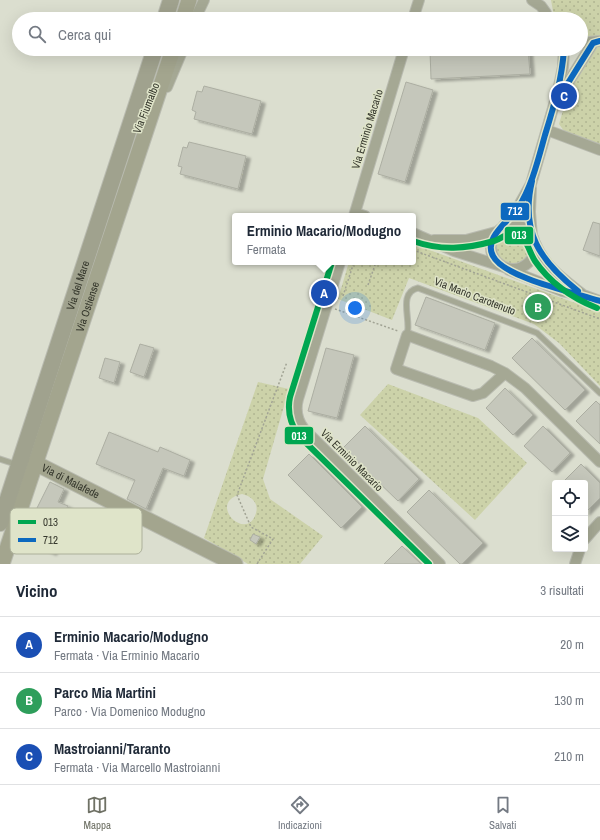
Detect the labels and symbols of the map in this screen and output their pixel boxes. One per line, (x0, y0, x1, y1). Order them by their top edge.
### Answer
street label: Via Fiumalbo (129, 81, 163, 135)
pin: C (551, 81, 577, 111)
street label: Via Erminio Macario (348, 87, 386, 171)
line badge: 712 (500, 202, 530, 221)
text: 712 (507, 204, 523, 218)
line badge: 013 (504, 226, 534, 245)
text: 013 (511, 228, 527, 242)
street label: Via del Mare (63, 259, 92, 312)
street label: Via Mario Carotenuto (432, 274, 518, 318)
pin: A (311, 278, 337, 308)
street label: Via Ostiense (73, 280, 102, 334)
pin: B (525, 292, 551, 322)
your location (345, 298, 365, 318)
line badge: 013 (284, 426, 314, 445)
street label: Via Erminio Macario (318, 426, 386, 494)
text: 013 (291, 429, 307, 443)
street label: Via di Malafede (39, 461, 102, 502)
legend (10, 508, 142, 554)
text: 013 (43, 515, 58, 529)
text: 712 (43, 533, 58, 547)

